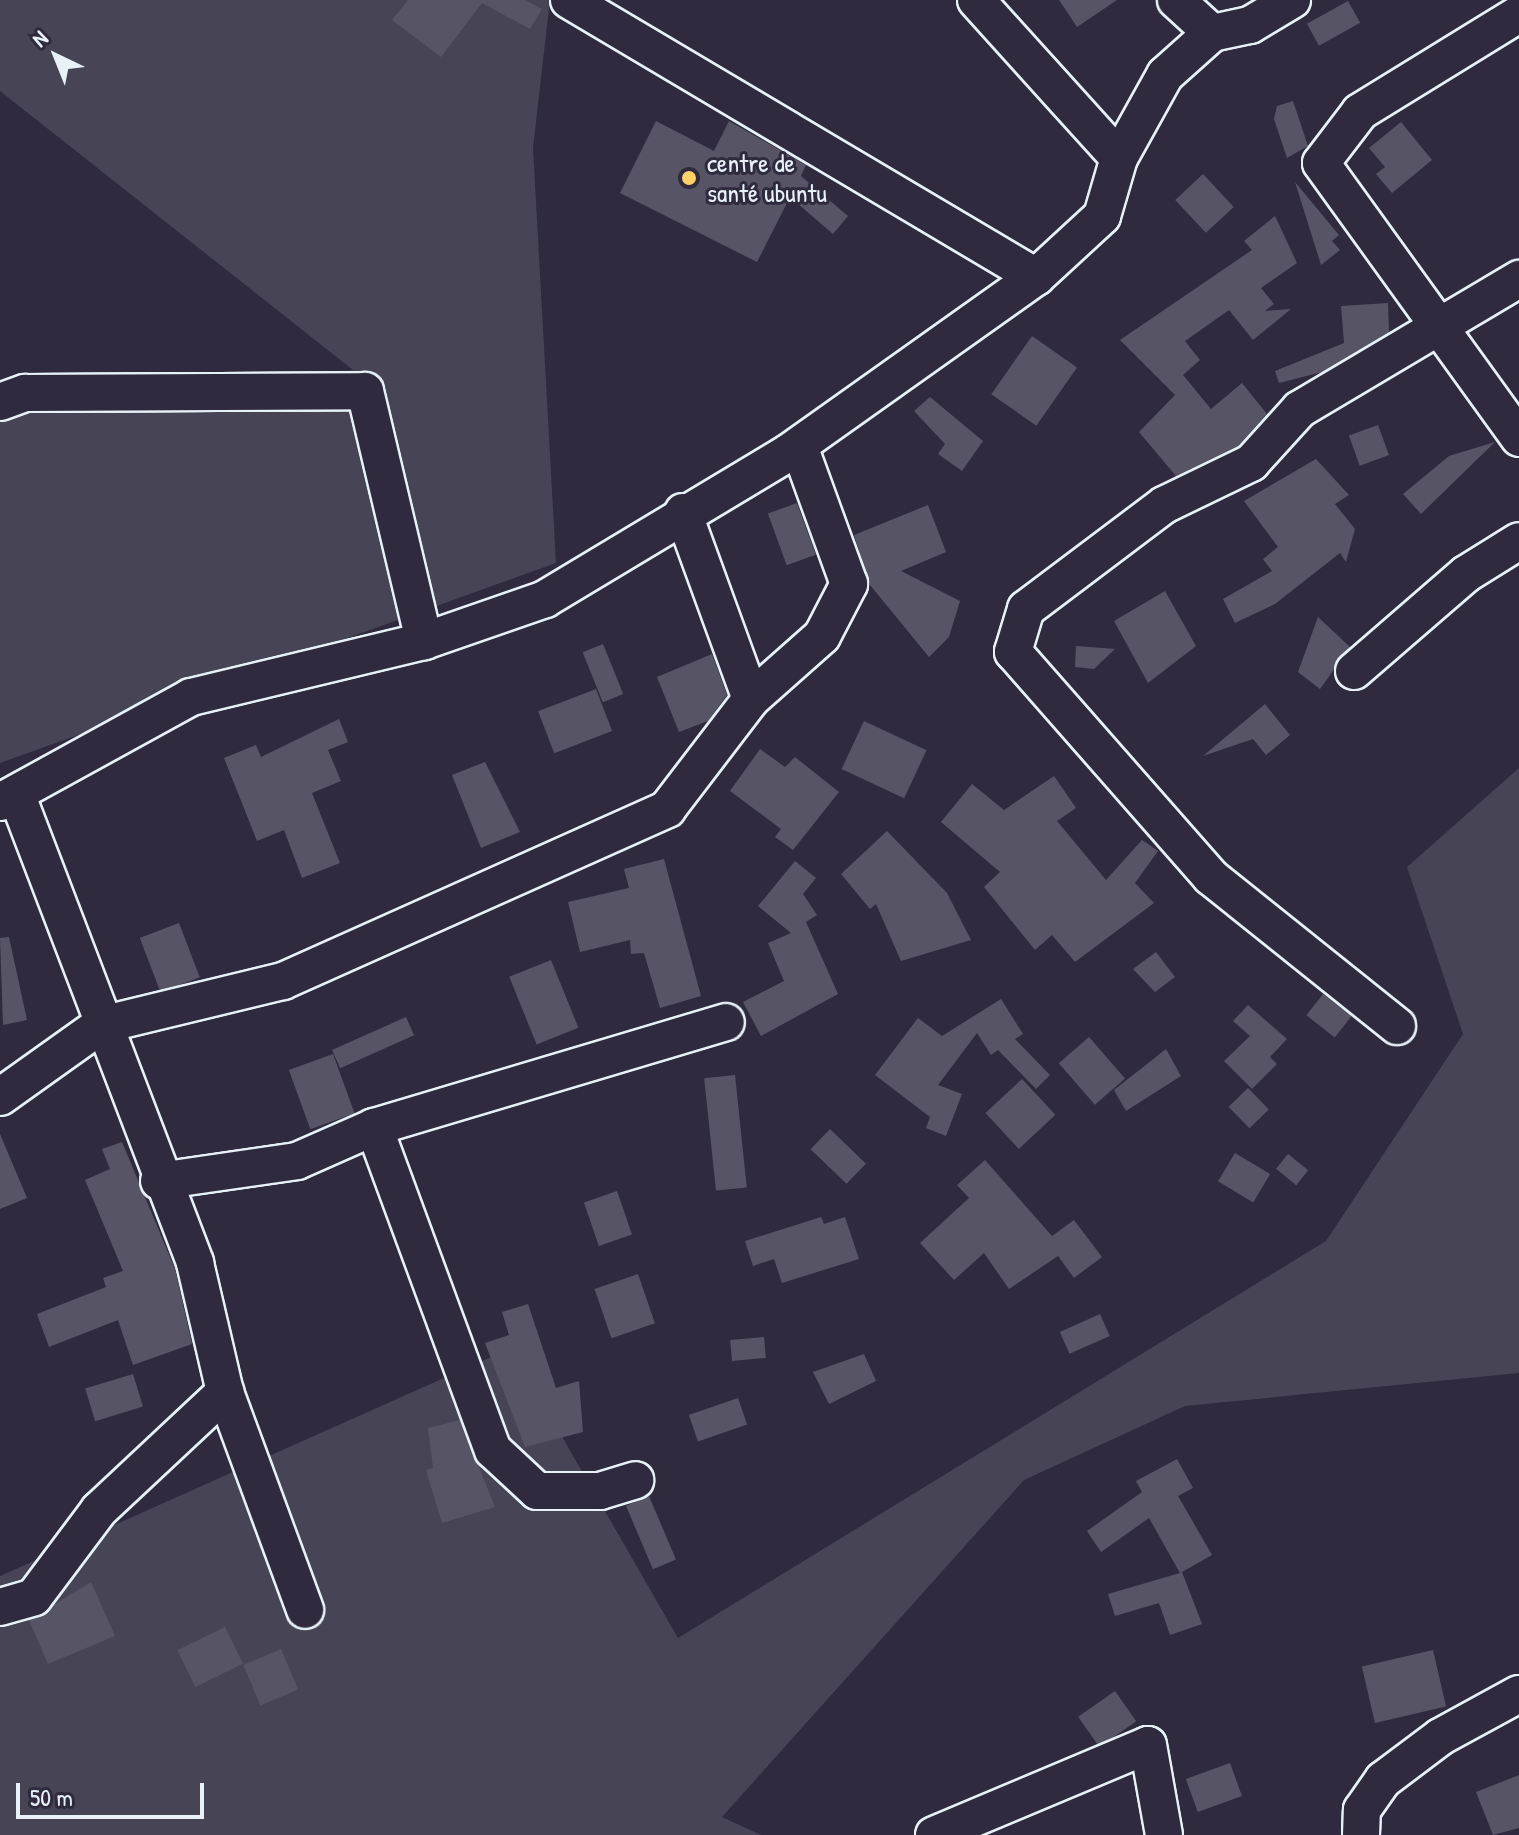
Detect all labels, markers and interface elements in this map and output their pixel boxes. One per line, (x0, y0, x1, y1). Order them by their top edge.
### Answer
north arrow (16, 16, 96, 96)
text: N (25, 23, 54, 53)
place label: centre de santé ubuntu (707, 147, 827, 208)
marker: centre de santé ubuntu (678, 167, 700, 189)
scale bar (20, 1767, 208, 1817)
text: 50 m (30, 1781, 73, 1813)

